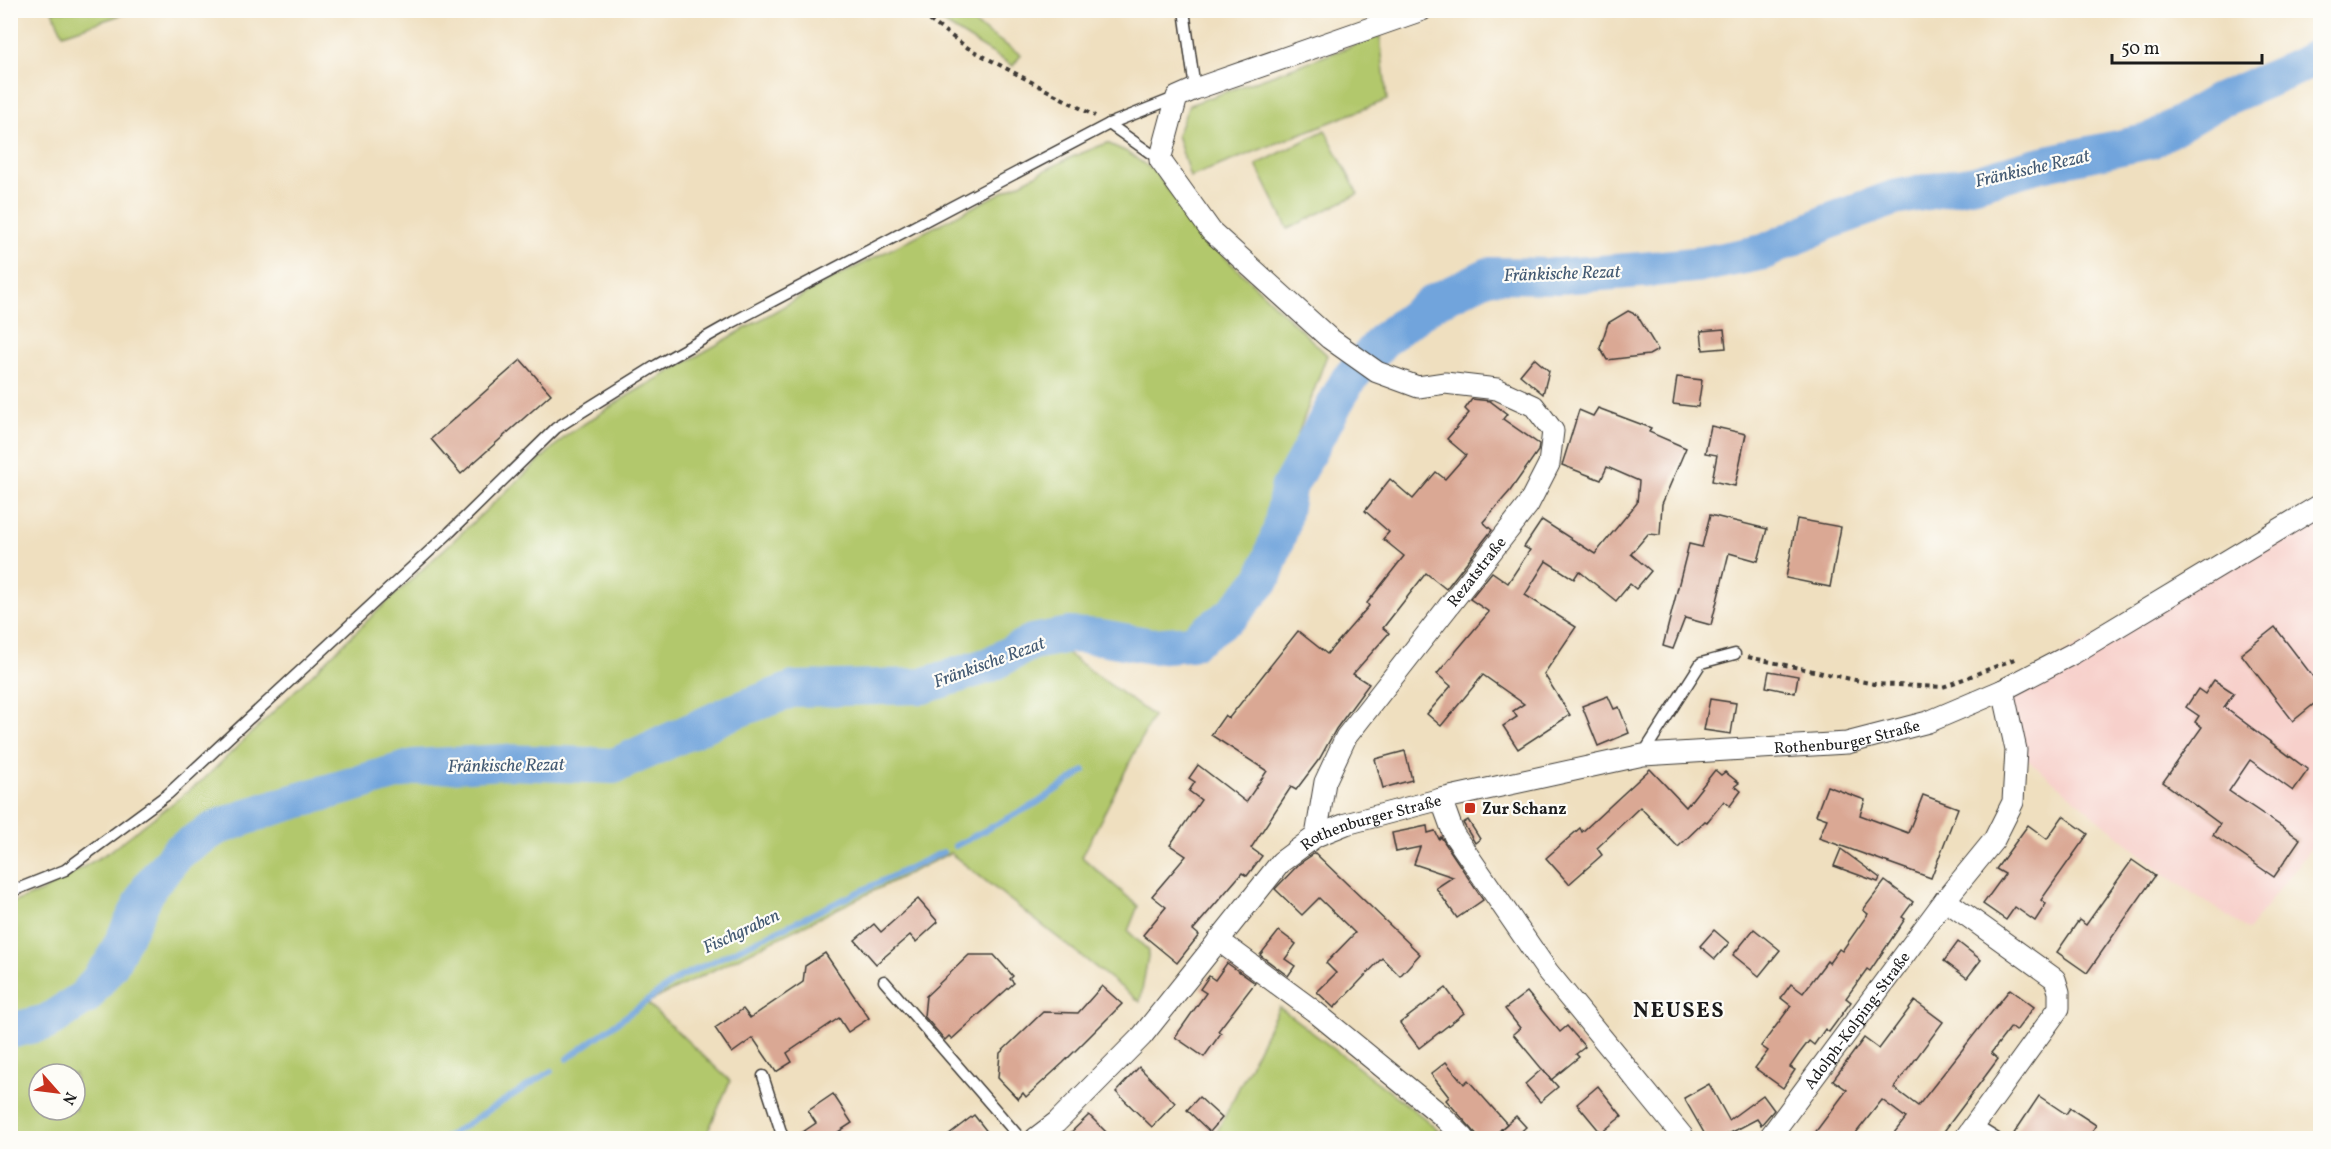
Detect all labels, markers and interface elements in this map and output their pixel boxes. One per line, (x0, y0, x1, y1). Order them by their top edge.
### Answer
scale bar (2112, 27, 2262, 65)
text: 50 m (2121, 37, 2160, 62)
water label: Fränkische Rezat (1973, 144, 2093, 195)
water label: Fränkische Rezat (1503, 260, 1622, 289)
street label: Rezatstraße (1443, 533, 1512, 612)
water label: Fränkische Rezat (930, 631, 1050, 695)
street label: Rothenburger Straße (1773, 716, 1923, 760)
water label: Fränkische Rezat (447, 753, 566, 780)
street label: Rothenburger Straße (1296, 790, 1444, 857)
place label: Zur Schanz (1482, 799, 1566, 821)
marker: Zur Schanz (1463, 801, 1477, 815)
water label: Fischgraben (699, 904, 784, 961)
street label: Adolph-Kolping-Straße (1800, 948, 1916, 1094)
district label: NEUSES (1633, 996, 1725, 1027)
north arrow (27, 1062, 87, 1122)
text: N (56, 1088, 81, 1109)

